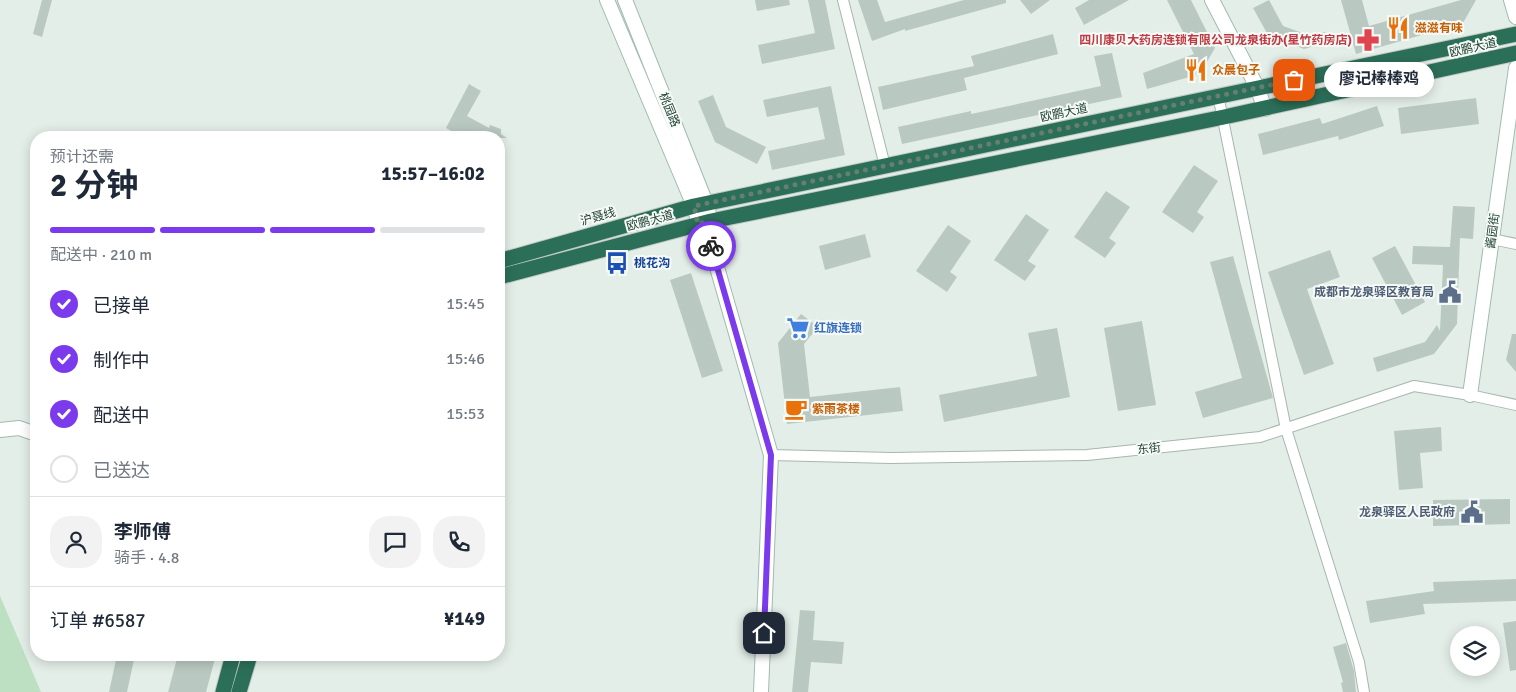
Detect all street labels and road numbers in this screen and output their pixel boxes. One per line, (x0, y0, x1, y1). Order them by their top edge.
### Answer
street label: 欧鹏大道 (1448, 35, 1498, 61)
street label: 桃园路 (655, 90, 683, 130)
street label: 欧鹏大道 (1039, 101, 1089, 125)
street label: 沪聂线 (579, 205, 617, 229)
street label: 欧鹏大道 (625, 208, 675, 234)
street label: 酱园街 (1483, 212, 1503, 250)
street label: 东街 (1136, 440, 1162, 458)

